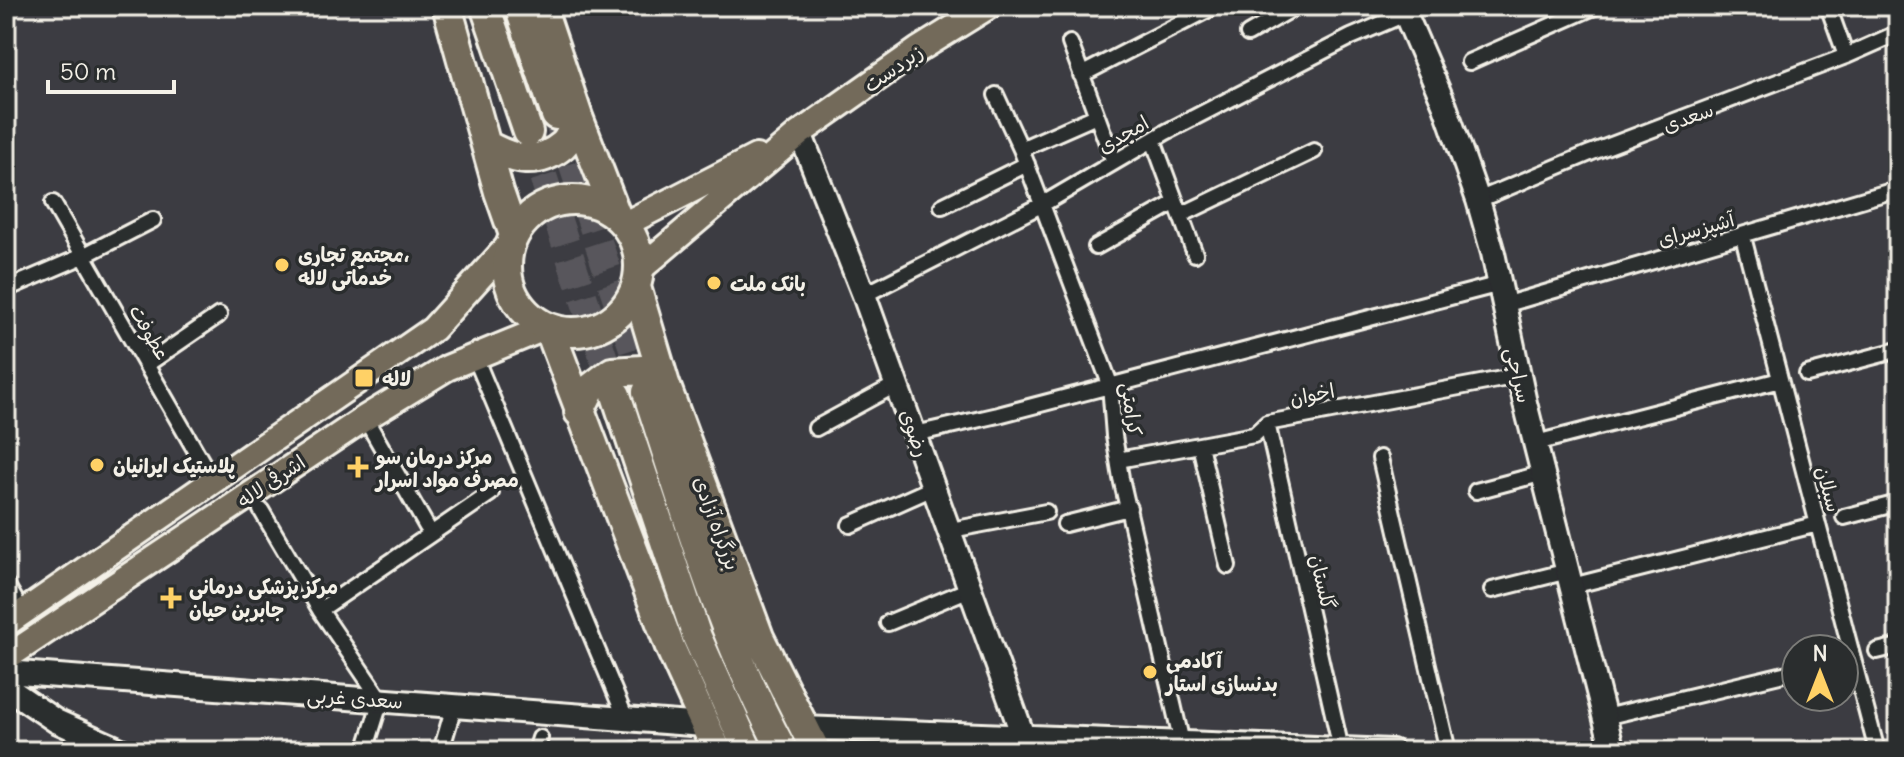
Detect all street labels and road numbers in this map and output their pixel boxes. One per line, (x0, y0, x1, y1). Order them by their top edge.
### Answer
street label: زبردست (859, 39, 927, 97)
street label: سعدی (1659, 96, 1717, 138)
street label: امجدی (1093, 109, 1153, 159)
street label: آشپزسرای (1655, 206, 1739, 253)
street label: عطوفت (122, 300, 176, 365)
street label: سراجی (1500, 345, 1538, 405)
street label: اخوان (1287, 377, 1337, 411)
street label: کرامتی (1115, 381, 1148, 437)
street label: رضوی (895, 406, 935, 460)
street label: اشرفی لاله (232, 449, 310, 513)
street label: سبلان (1811, 463, 1847, 515)
street label: بزرگراه آزادی (688, 473, 746, 573)
street label: گلستان (1305, 552, 1341, 612)
street label: سعدی غربی (306, 682, 404, 715)

